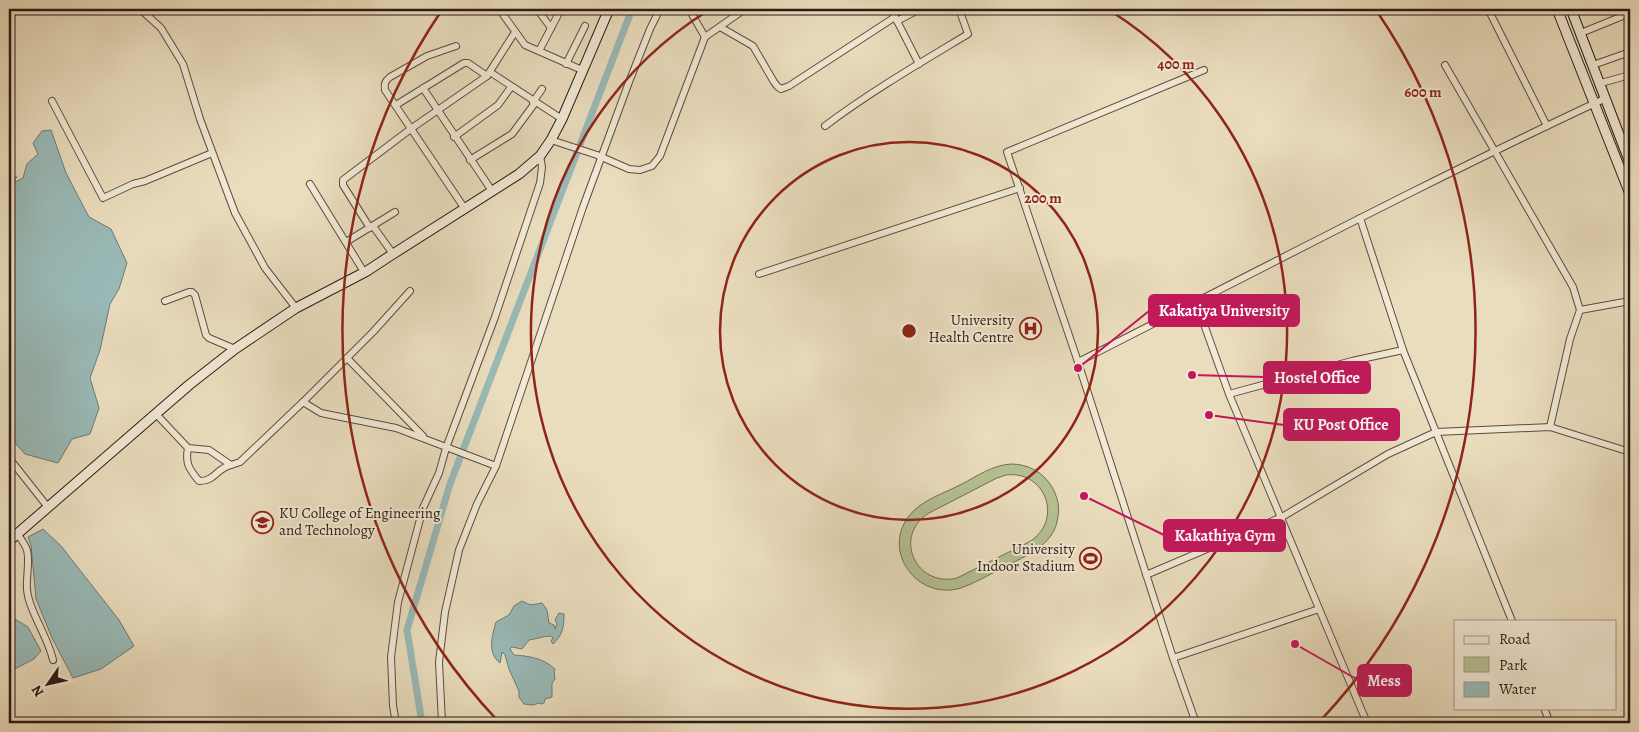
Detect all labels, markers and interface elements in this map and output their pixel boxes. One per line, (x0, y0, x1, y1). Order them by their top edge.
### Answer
text: 400 m (1157, 54, 1195, 74)
text: 600 m (1404, 82, 1442, 102)
text: 200 m (1024, 188, 1062, 208)
callout: Kakatiya University (1149, 295, 1299, 326)
text: Kakatiya University (1159, 300, 1290, 322)
place label: University Health Centre (928, 310, 1014, 347)
hospital icon: University Health Centre (1018, 317, 1042, 341)
centre of rings (900, 322, 918, 340)
callout: Hostel Office (1264, 362, 1370, 393)
text: Hostel Office (1274, 367, 1360, 389)
callout: KU Post Office (1284, 409, 1399, 440)
text: KU Post Office (1293, 414, 1389, 436)
place label: KU College of Engineering and Technology (279, 503, 441, 540)
school or university icon: KU College of Engineering and Technology (251, 510, 275, 534)
callout: Kakathiya Gym (1164, 520, 1285, 551)
text: Kakathiya Gym (1174, 525, 1276, 547)
place label: University Indoor Stadium (977, 539, 1076, 576)
sports icon: University Indoor Stadium (1079, 546, 1103, 570)
legend (1454, 620, 1616, 710)
text: Road (1499, 629, 1531, 649)
text: Park (1499, 655, 1528, 675)
north arrow (22, 660, 72, 710)
callout: Mess (1358, 665, 1411, 696)
text: Mess (1367, 670, 1401, 692)
text: Water (1498, 679, 1536, 699)
text: N (27, 681, 48, 701)

